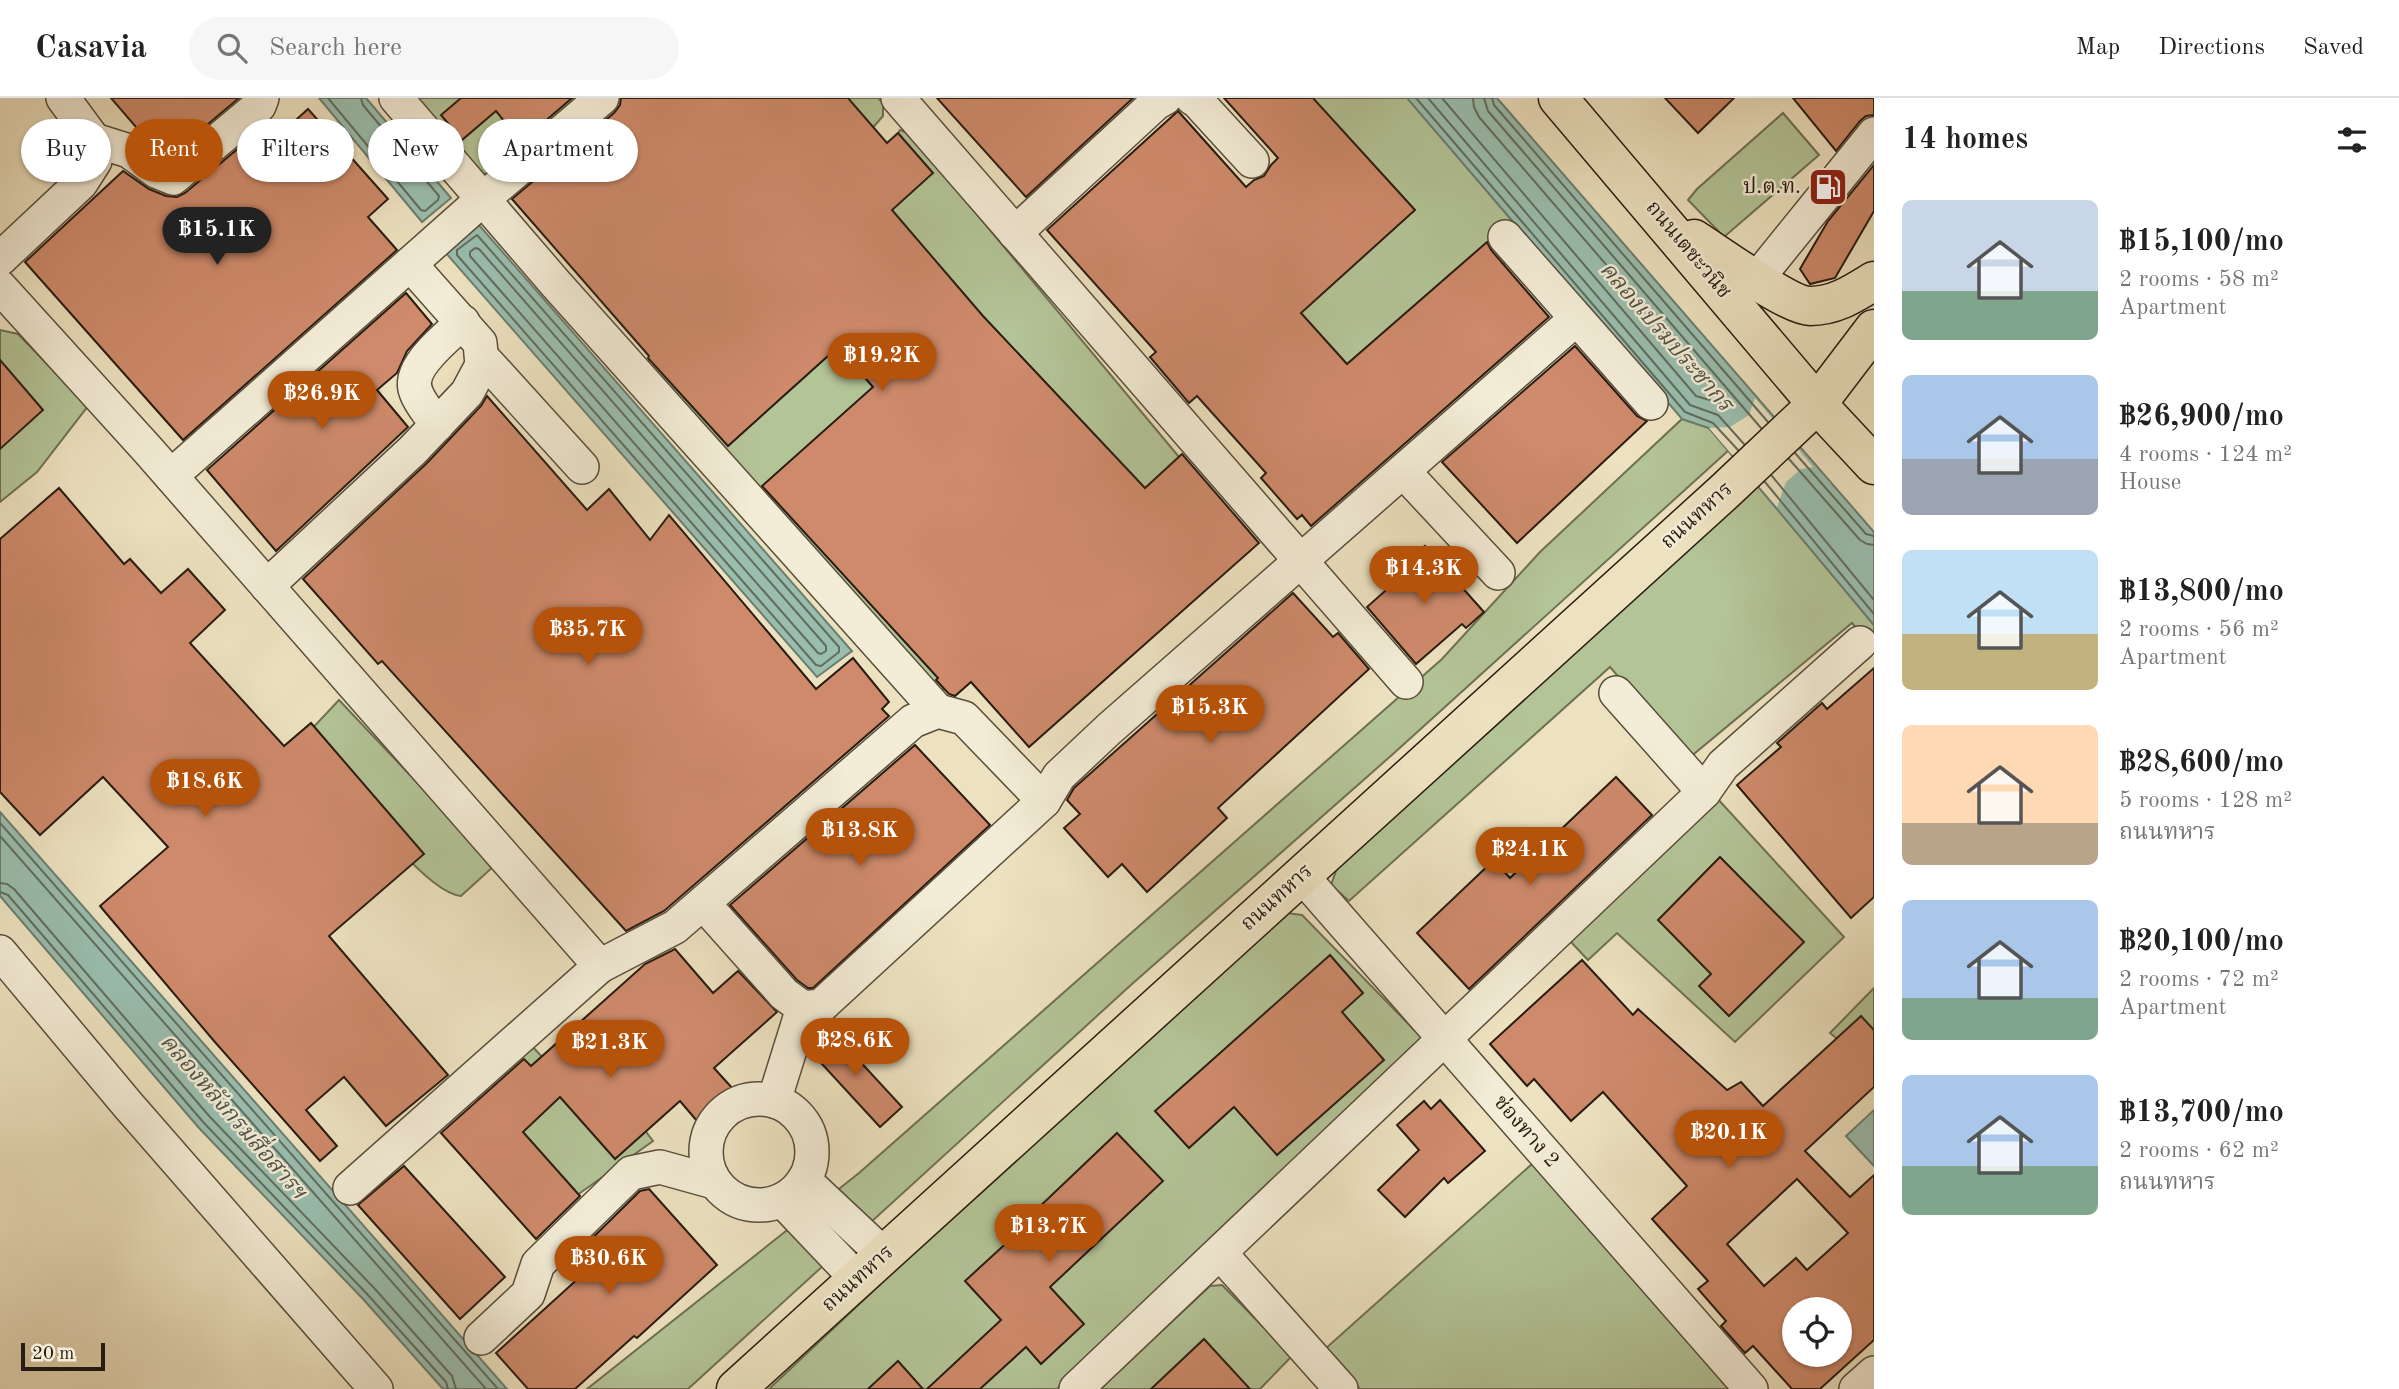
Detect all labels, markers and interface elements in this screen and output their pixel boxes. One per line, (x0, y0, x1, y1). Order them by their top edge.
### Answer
search box (189, 17, 679, 80)
icon: search (213, 29, 251, 67)
text: Casavia (35, 32, 147, 65)
text: Search here (269, 35, 402, 61)
text: Map (2076, 36, 2120, 60)
text: Directions (2158, 36, 2265, 60)
text: Saved (2303, 36, 2364, 60)
chip: Buy (21, 119, 111, 182)
chip: Rent (125, 119, 223, 182)
chip: Filters (237, 119, 354, 182)
chip: New (368, 119, 464, 182)
chip: Apartment (478, 119, 638, 182)
icon: filters (2333, 121, 2371, 159)
text: 14 homes (1902, 125, 2028, 155)
fuel station icon: ป.ต.ท. (1807, 166, 1849, 208)
place label: ป.ต.ท. (1743, 176, 1801, 198)
street label: ถนนเตชะวนิช (1641, 196, 1736, 303)
pin: ฿15.1K (160, 208, 274, 267)
text: ฿15.1K (178, 218, 256, 241)
text: ฿15,100/mo (2119, 227, 2284, 257)
icon: home (1958, 228, 2042, 312)
water label: คลองเปรมประชากร (1595, 258, 1738, 418)
text: 2 rooms · 58 m² (2119, 268, 2279, 291)
text: Apartment (2119, 296, 2227, 319)
pin: ฿19.2K (825, 334, 939, 393)
text: ฿19.2K (843, 344, 921, 367)
pin: ฿26.9K (265, 372, 379, 431)
text: ฿26.9K (283, 382, 361, 405)
text: ฿26,900/mo (2119, 402, 2284, 432)
icon: home (1958, 403, 2042, 487)
text: 4 rooms · 124 m² (2119, 443, 2292, 466)
text: House (2119, 471, 2181, 494)
street label: ถนนทหาร (1657, 479, 1737, 553)
pin: ฿14.3K (1367, 546, 1481, 606)
text: ฿14.3K (1385, 557, 1463, 580)
text: ฿13,800/mo (2119, 577, 2284, 607)
icon: home (1958, 578, 2042, 662)
pin: ฿35.7K (531, 608, 645, 667)
text: ฿35.7K (549, 618, 627, 641)
text: 2 rooms · 56 m² (2119, 618, 2279, 641)
text: Apartment (2119, 646, 2227, 669)
pin: ฿15.3K (1153, 686, 1267, 745)
text: ฿15.3K (1171, 696, 1249, 719)
text: ฿28,600/mo (2119, 748, 2284, 778)
icon: home (1958, 753, 2042, 837)
pin: ฿18.6K (148, 760, 262, 819)
text: ฿18.6K (166, 770, 244, 793)
text: 5 rooms · 128 m² (2119, 789, 2292, 812)
pin: ฿13.8K (803, 808, 917, 868)
text: ฿13.8K (821, 819, 899, 842)
text: ถนนทหาร (2119, 821, 2216, 844)
pin: ฿24.1K (1473, 828, 1587, 887)
text: ฿24.1K (1491, 838, 1569, 861)
street label: ถนนทหาร (1237, 861, 1317, 935)
text: ฿20,100/mo (2119, 927, 2284, 957)
icon: home (1958, 928, 2042, 1012)
text: 2 rooms · 72 m² (2119, 968, 2279, 991)
text: Apartment (2119, 996, 2227, 1019)
pin: ฿28.6K (798, 1018, 912, 1078)
pin: ฿21.3K (553, 1020, 667, 1080)
water label: คลองหลังกรมสื่อสารฯ (156, 1026, 316, 1204)
text: ฿28.6K (816, 1029, 894, 1052)
text: ฿21.3K (571, 1031, 649, 1054)
street label: ช่องทาง 2 (1489, 1090, 1565, 1172)
text: ฿13,700/mo (2119, 1098, 2284, 1128)
icon: home (1958, 1103, 2042, 1187)
pin: ฿20.1K (1672, 1110, 1786, 1170)
text: ฿20.1K (1690, 1121, 1768, 1144)
text: 2 rooms · 62 m² (2119, 1139, 2279, 1162)
text: ถนนทหาร (2119, 1171, 2216, 1194)
pin: ฿13.7K (992, 1204, 1106, 1264)
text: ฿13.7K (1010, 1215, 1088, 1238)
pin: ฿30.6K (552, 1236, 666, 1296)
street label: ถนนทหาร (818, 1242, 898, 1316)
text: ฿30.6K (570, 1247, 648, 1270)
map controls (1782, 1297, 1852, 1367)
button: locate (1782, 1297, 1852, 1367)
scale bar (21, 1340, 105, 1372)
text: 20 m (32, 1345, 74, 1364)

